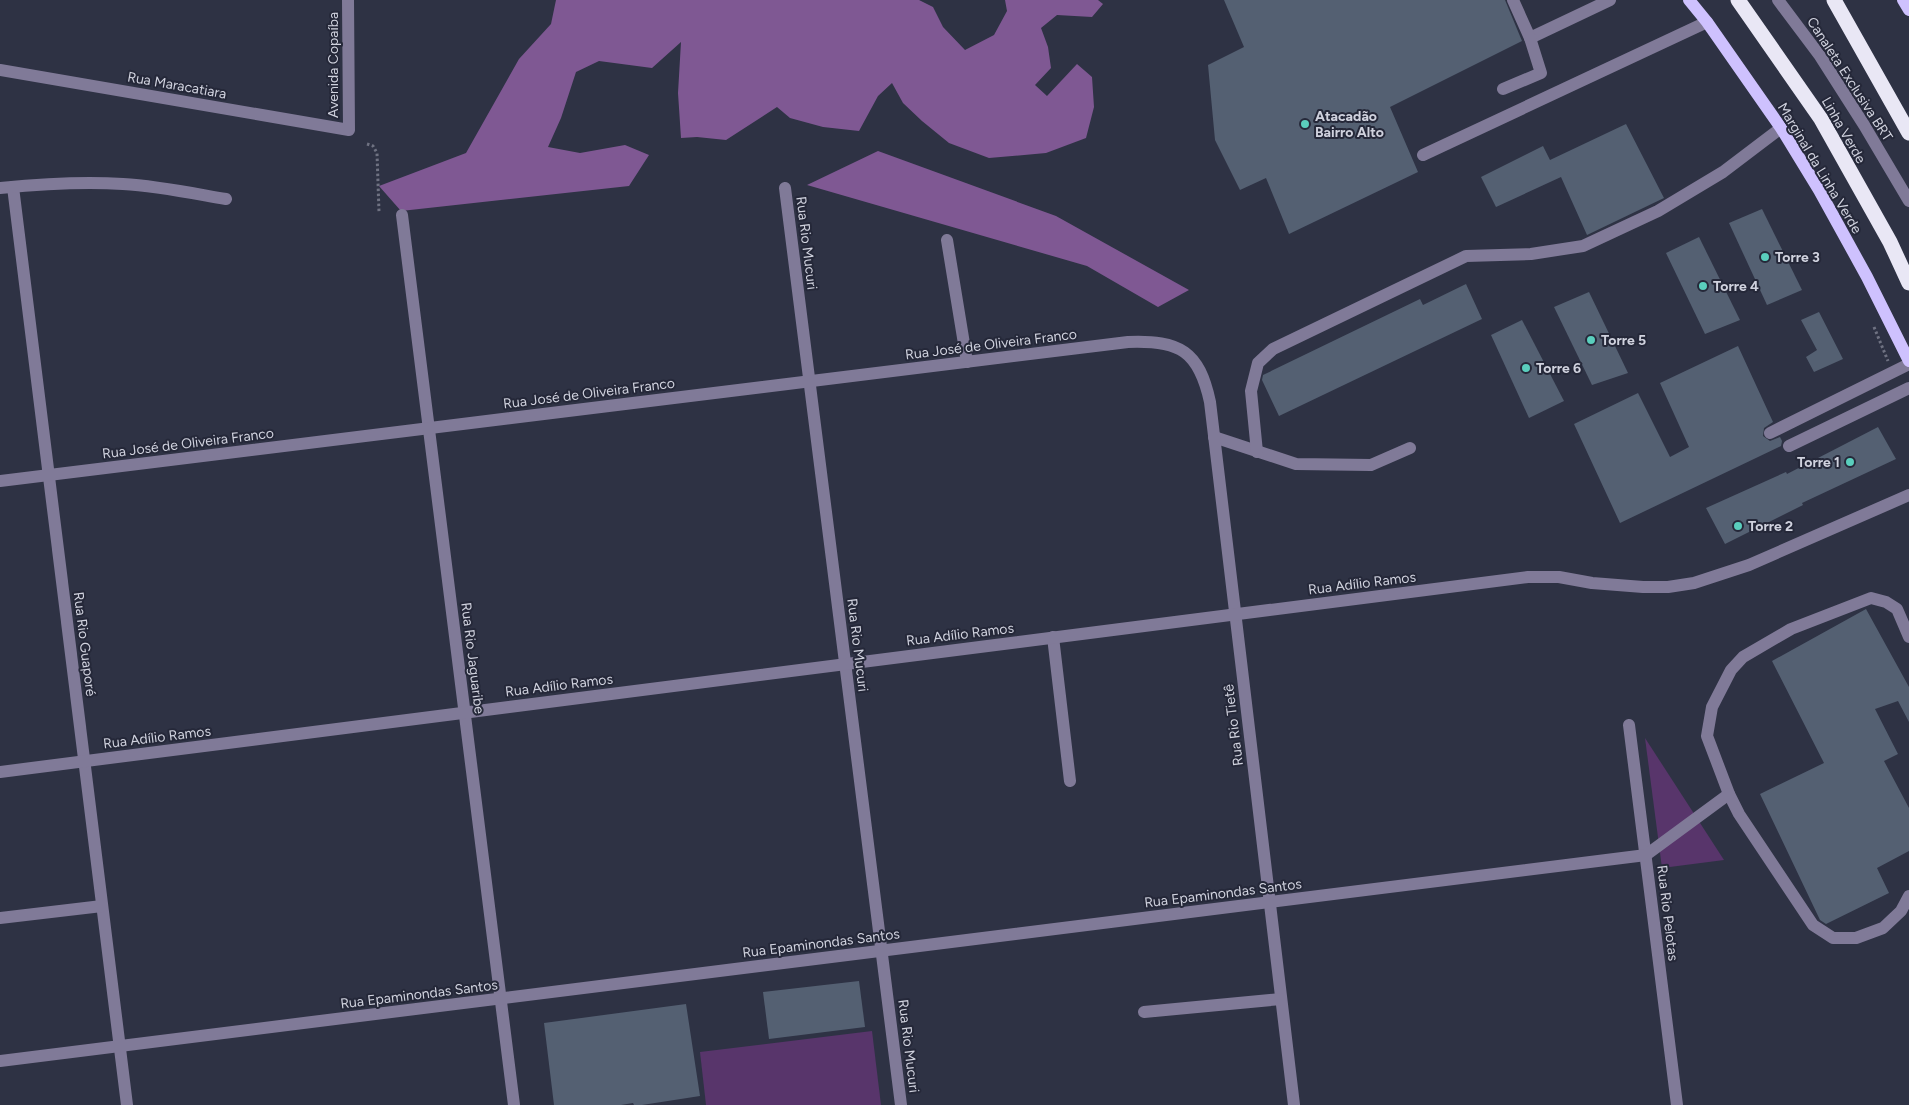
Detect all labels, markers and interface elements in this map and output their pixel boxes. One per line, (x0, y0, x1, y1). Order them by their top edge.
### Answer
street label: Avenida Copaíba (325, 12, 342, 118)
street label: Canaleta Exclusiva BRT (1803, 14, 1896, 145)
street label: Rua Maracatiara (126, 68, 228, 103)
street label: Linha Verde (1818, 94, 1870, 167)
street label: Marginal da Linha Verde (1774, 100, 1866, 237)
place label: Atacadão Bairro Alto (1315, 108, 1384, 141)
marker: Atacadão Bairro Alto (1299, 118, 1311, 130)
street label: Rua Rio Mucuri (792, 195, 821, 291)
place label: Torre 3 (1775, 249, 1820, 266)
marker: Torre 3 (1759, 251, 1771, 263)
place label: Torre 4 (1713, 278, 1759, 295)
marker: Torre 4 (1697, 280, 1709, 292)
street label: Rua José de Oliveira Franco (904, 326, 1078, 363)
place label: Torre 5 (1601, 332, 1646, 349)
marker: Torre 5 (1585, 334, 1597, 346)
place label: Torre 6 (1536, 360, 1581, 377)
marker: Torre 6 (1520, 362, 1532, 374)
street label: Rua José de Oliveira Franco (502, 375, 676, 412)
street label: Rua José de Oliveira Franco (101, 425, 275, 462)
place label: Torre 1 (1797, 454, 1840, 471)
marker: Torre 1 (1844, 456, 1856, 468)
place label: Torre 2 (1748, 518, 1793, 535)
marker: Torre 2 (1732, 520, 1744, 532)
street label: Rua Adílio Ramos (1307, 568, 1417, 599)
street label: Rua Rio Guaporé (70, 591, 99, 698)
street label: Rua Rio Mucuri (843, 597, 872, 693)
street label: Rua Rio Jaguaribe (457, 601, 488, 715)
street label: Rua Adílio Ramos (905, 619, 1015, 650)
street label: Rua Adílio Ramos (504, 670, 614, 701)
street label: Rua Rio Tietê (1220, 683, 1247, 767)
street label: Rua Adílio Ramos (102, 722, 212, 753)
street label: Rua Rio Pelotas (1653, 864, 1682, 962)
street label: Rua Epaminondas Santos (1143, 875, 1303, 912)
street label: Rua Epaminondas Santos (741, 925, 901, 962)
street label: Rua Epaminondas Santos (339, 976, 499, 1013)
street label: Rua Rio Mucuri (894, 998, 923, 1094)

